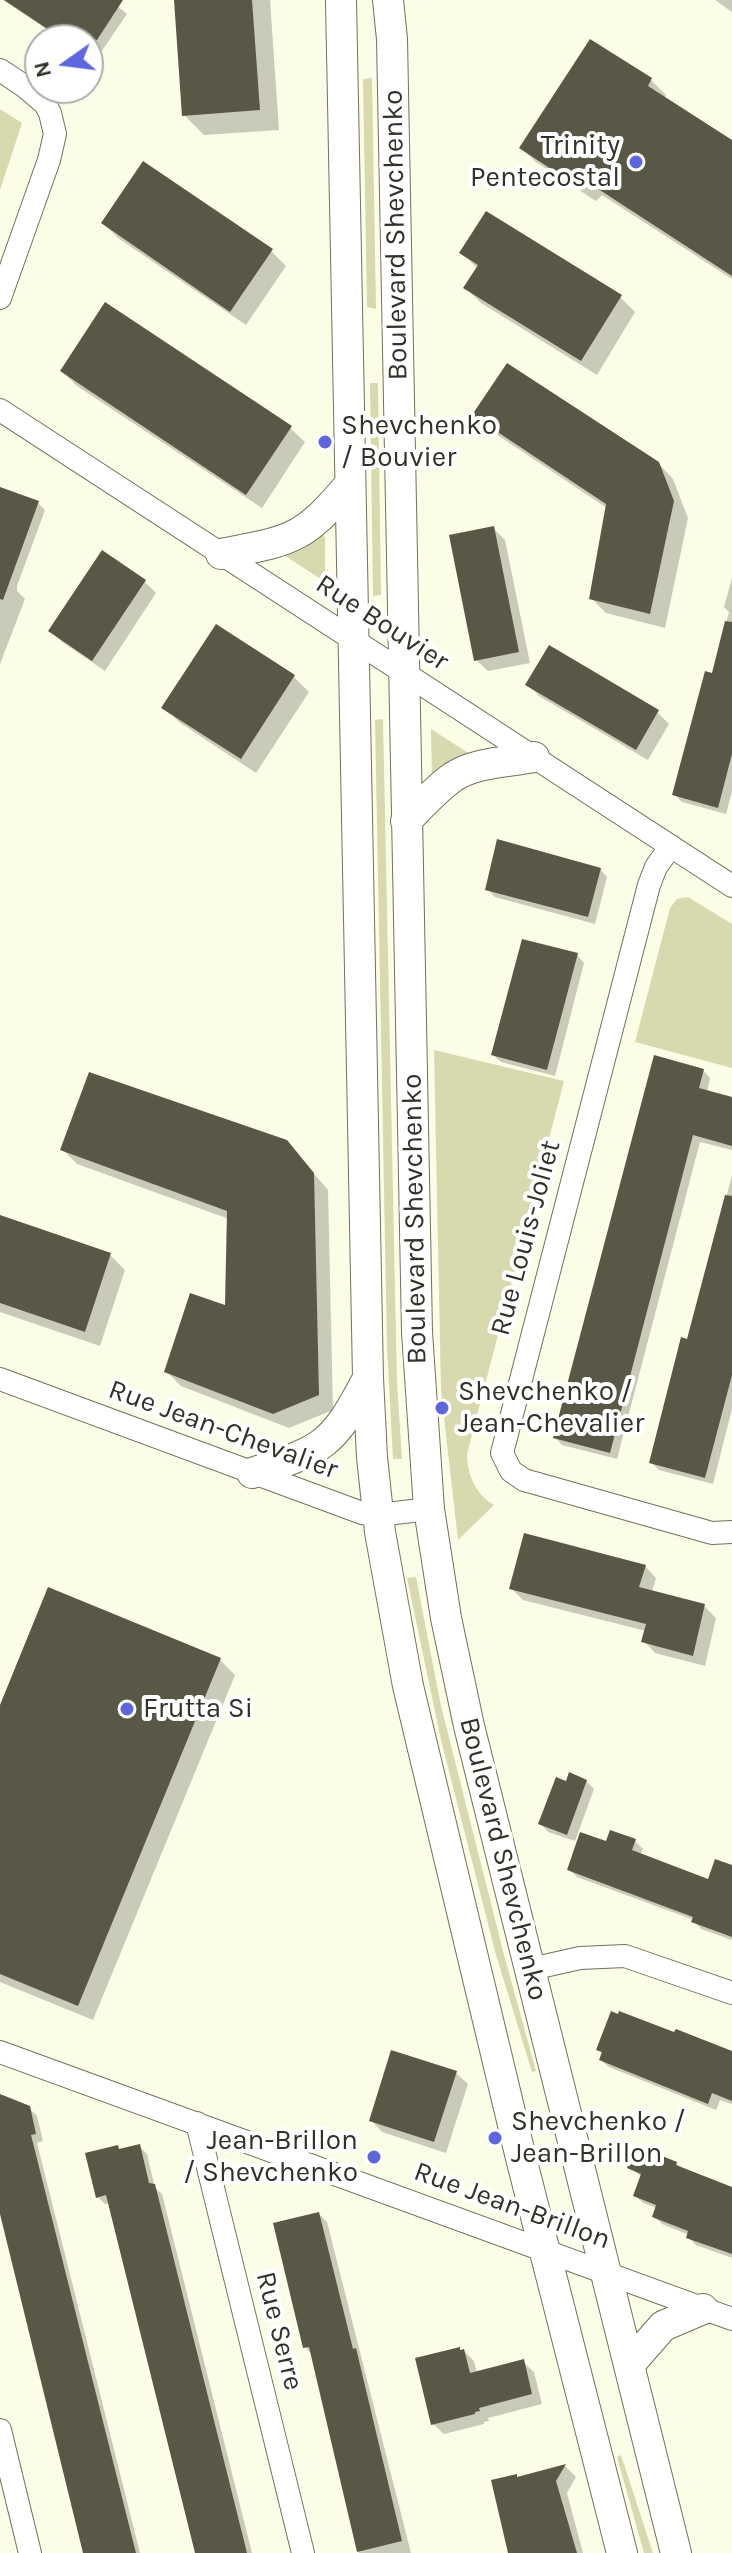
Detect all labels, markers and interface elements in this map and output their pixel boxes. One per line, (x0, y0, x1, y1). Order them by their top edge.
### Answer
north arrow (24, 24, 104, 104)
text: N (28, 59, 57, 80)
street label: Boulevard Shevchenko (377, 89, 415, 381)
place label: Trinity Pentecostal (470, 129, 620, 195)
marker: Trinity Pentecostal (627, 153, 645, 171)
place label: Shevchenko / Bouvier (341, 409, 497, 475)
marker: Shevchenko / Bouvier (316, 433, 334, 451)
street label: Rue Bouvier (309, 568, 455, 678)
street label: Boulevard Shevchenko (396, 1073, 434, 1365)
street label: Rue Louis-Joliet (484, 1137, 568, 1339)
street label: Rue Jean-Chevalier (104, 1373, 342, 1487)
place label: Shevchenko / Jean-Chevalier (458, 1375, 644, 1441)
marker: Shevchenko / Jean-Chevalier (433, 1399, 451, 1417)
place label: Frutta Si (143, 1692, 253, 1726)
marker: Frutta Si (118, 1700, 136, 1718)
street label: Boulevard Shevchenko (452, 1714, 554, 2004)
place label: Shevchenko / Jean-Brillon (511, 2105, 686, 2171)
place label: Jean-Brillon / Shevchenko (183, 2124, 358, 2190)
marker: Shevchenko / Jean-Brillon (486, 2129, 504, 2147)
marker: Jean-Brillon / Shevchenko (365, 2148, 383, 2166)
street label: Rue Jean-Brillon (409, 2155, 615, 2257)
street label: Rue Serre (248, 2268, 310, 2394)

